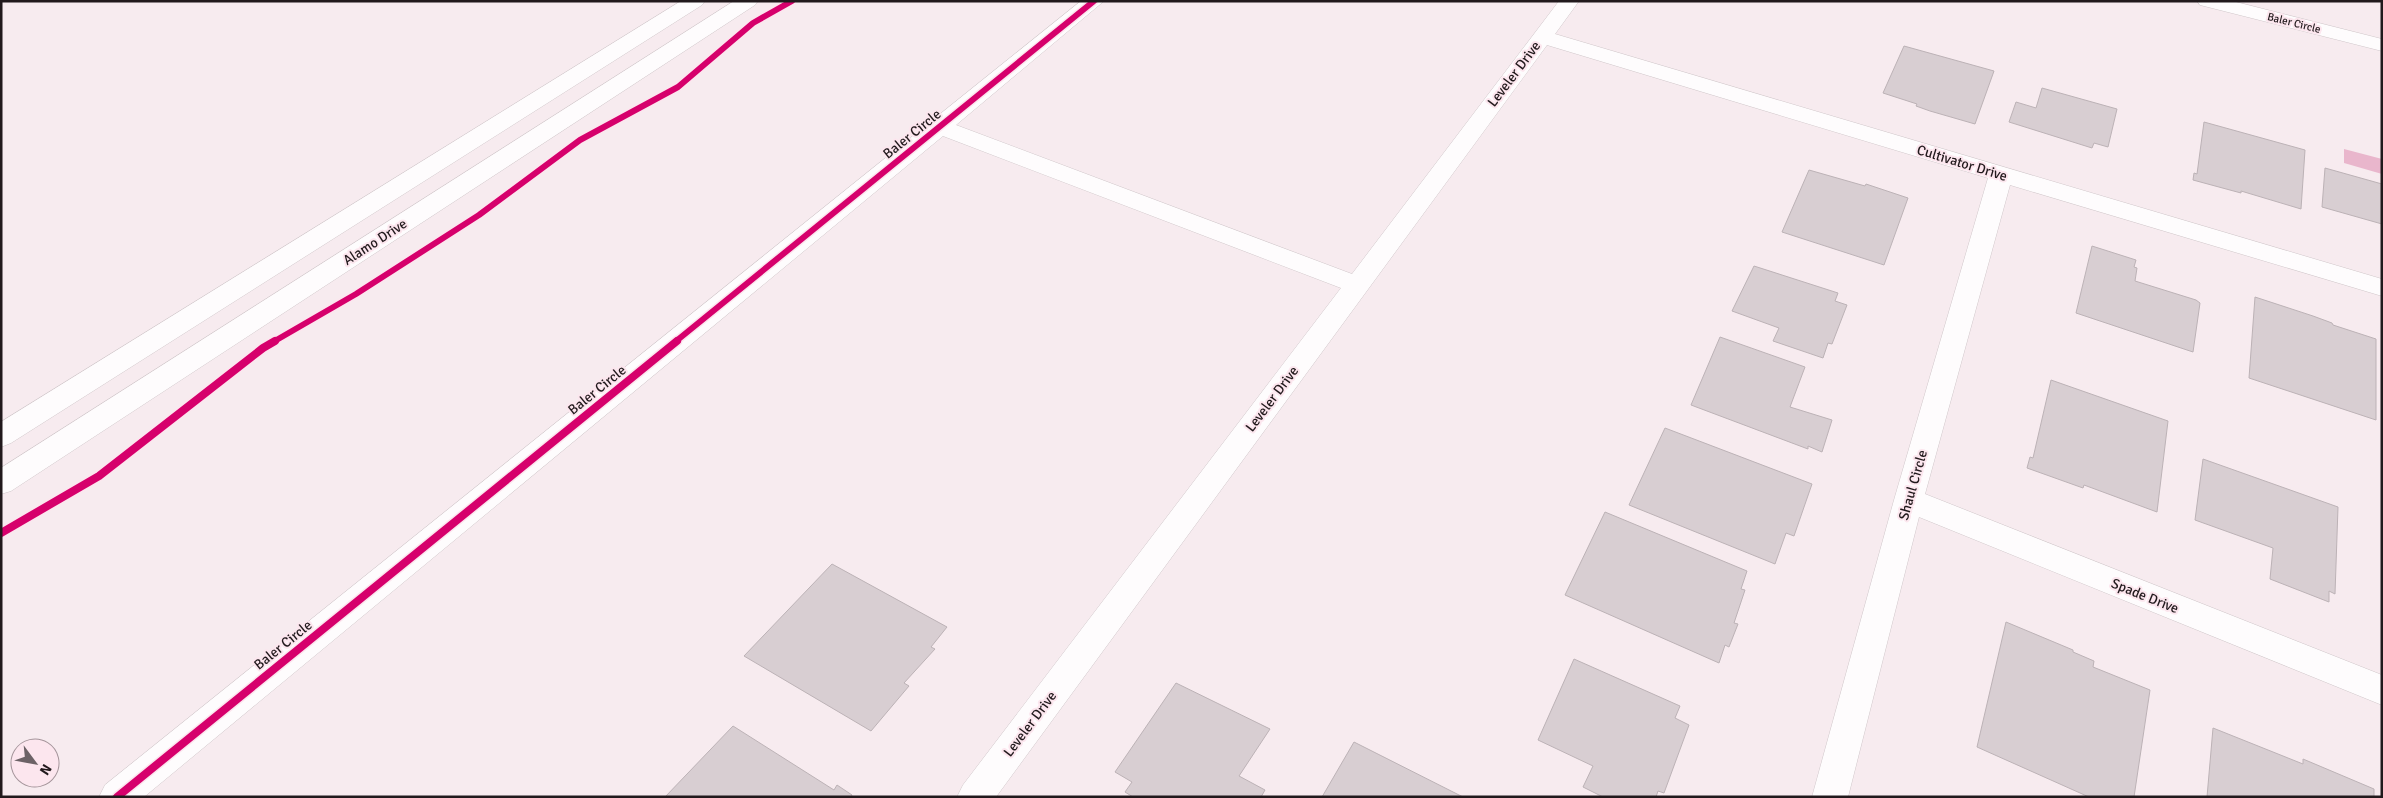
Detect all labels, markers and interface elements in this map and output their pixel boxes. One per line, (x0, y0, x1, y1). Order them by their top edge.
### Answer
street label: Baler Circle (2266, 10, 2322, 36)
street label: Leveler Drive (1484, 38, 1544, 110)
street label: Baler Circle (880, 106, 944, 162)
street label: Cultivator Drive (1915, 141, 2009, 185)
street label: Alamo Drive (340, 215, 410, 269)
street label: Baler Circle (565, 362, 629, 418)
street label: Leveler Drive (1242, 363, 1302, 435)
street label: Shaul Circle (1895, 448, 1931, 522)
street label: Spade Drive (2109, 575, 2181, 617)
street label: Baler Circle (251, 617, 315, 673)
street label: Leveler Drive (1000, 688, 1060, 760)
north arrow (10, 738, 60, 788)
text: N (36, 761, 55, 778)

